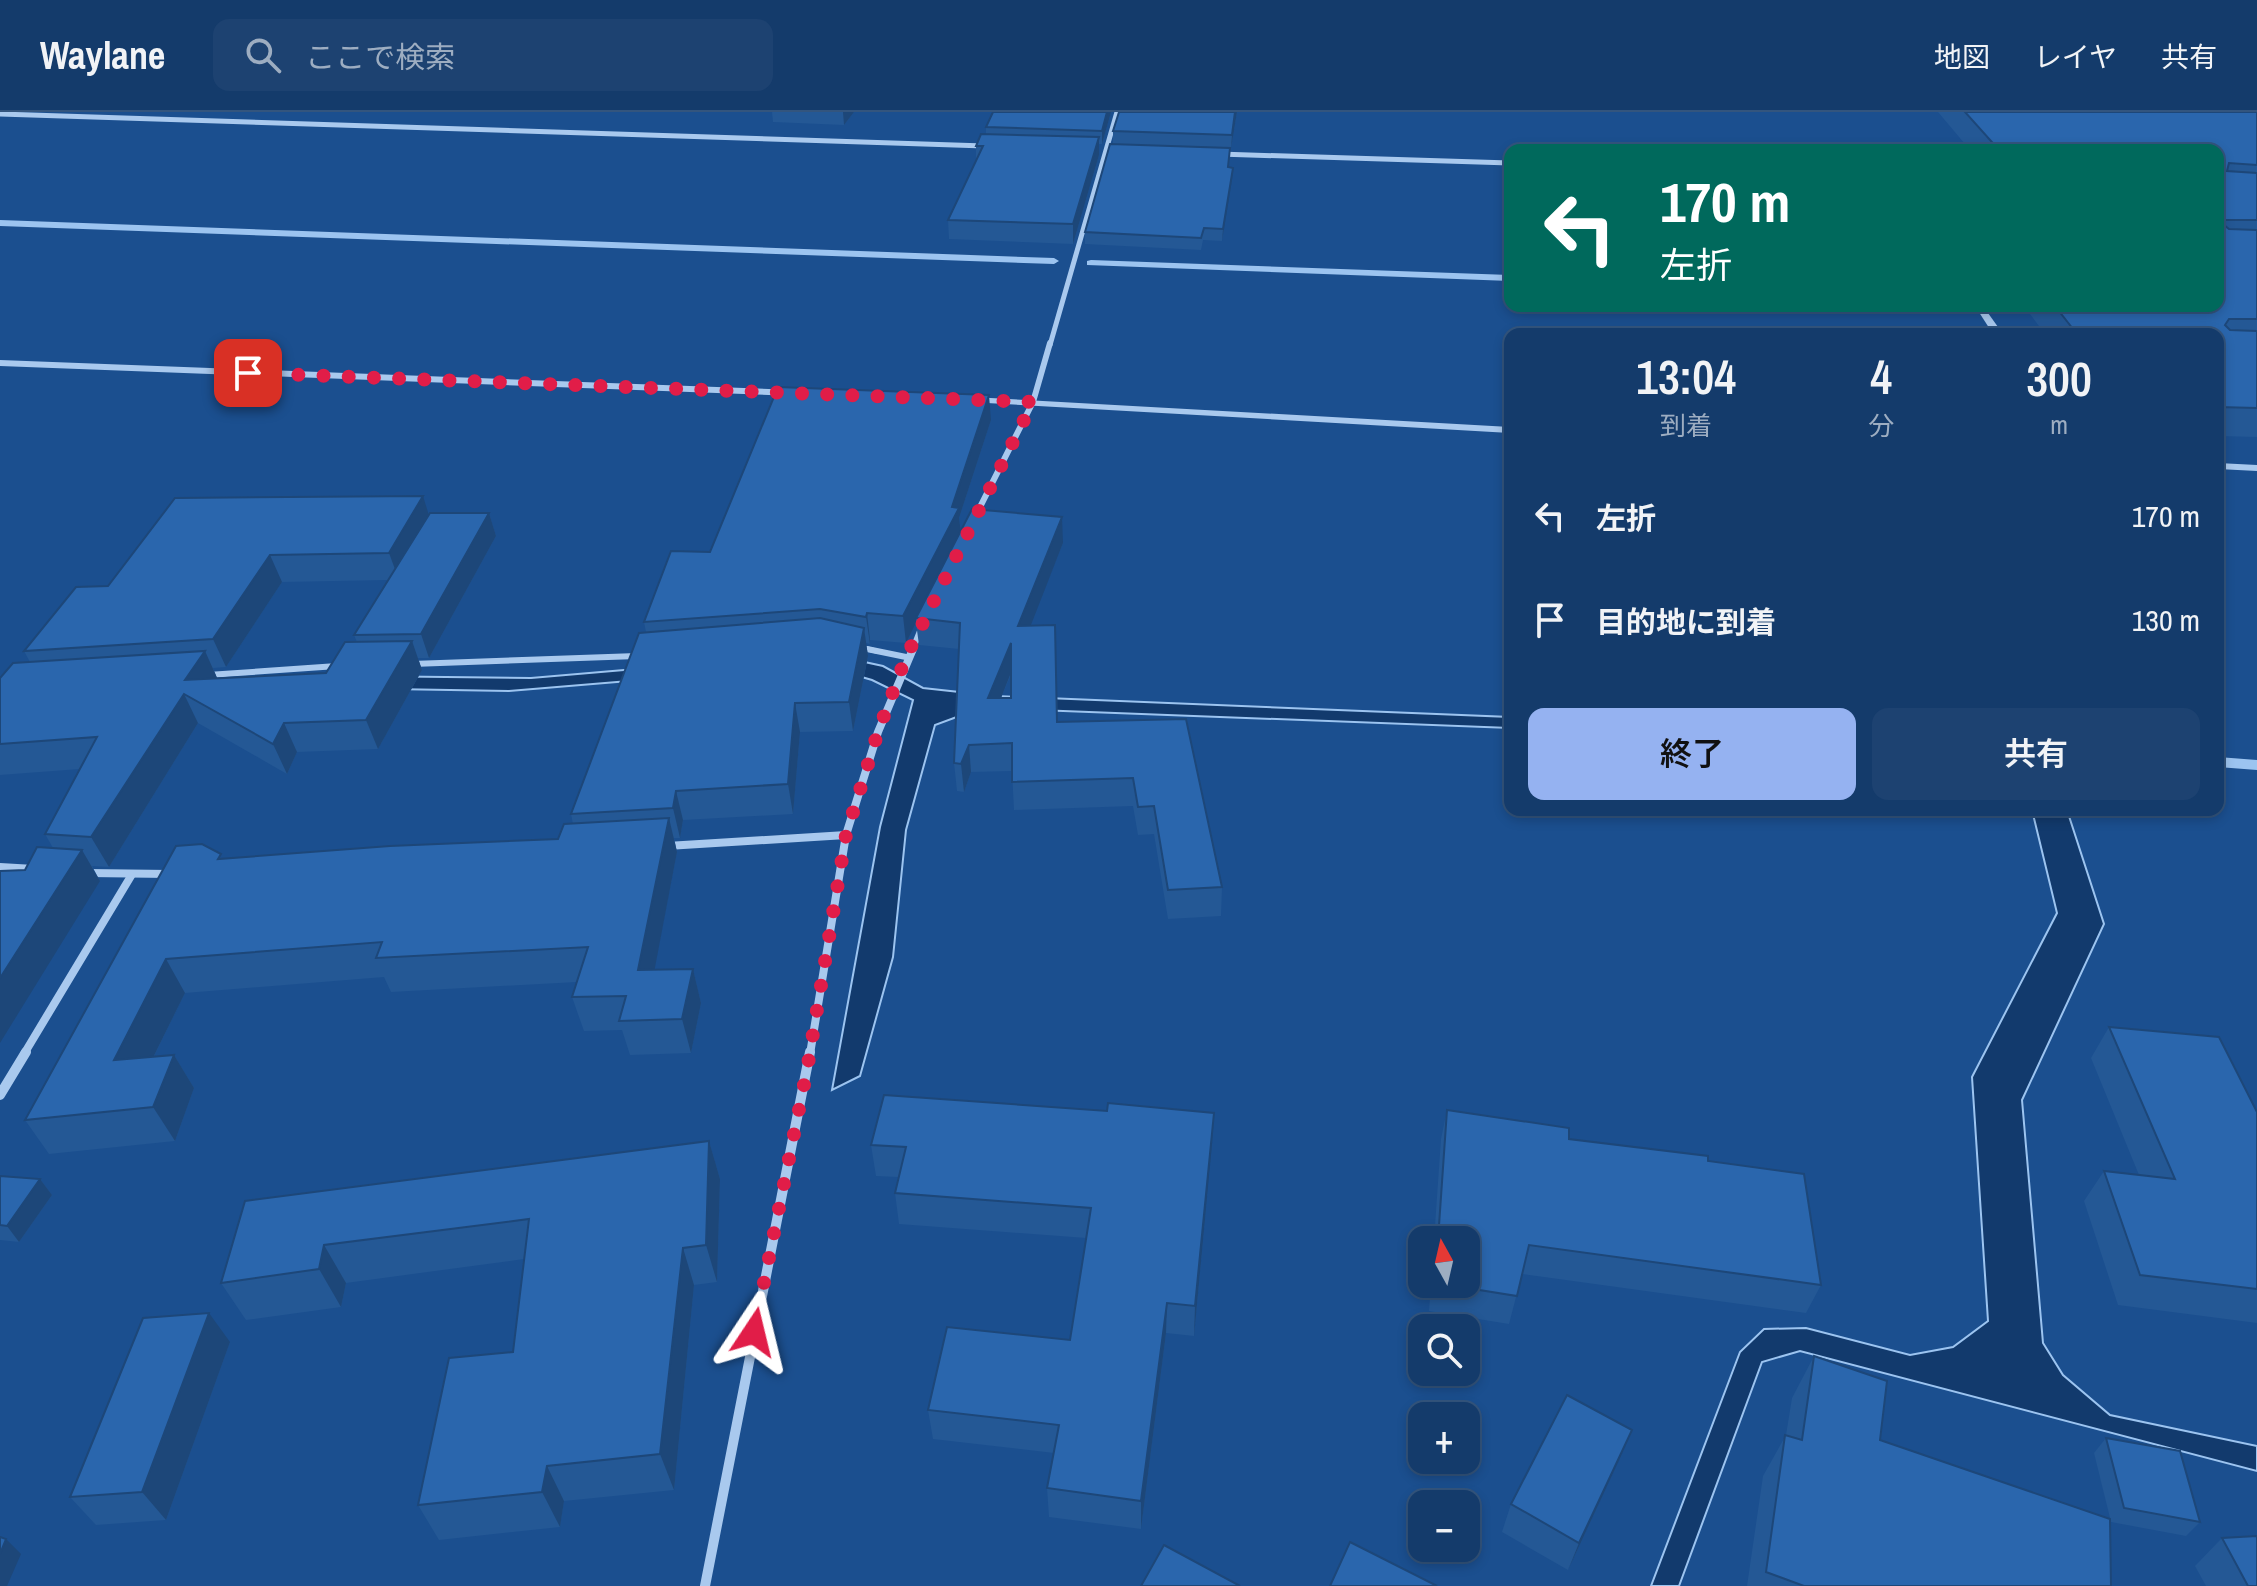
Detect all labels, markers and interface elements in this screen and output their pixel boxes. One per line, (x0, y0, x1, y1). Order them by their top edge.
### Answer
search box (213, 19, 773, 91)
text: Waylane (40, 30, 165, 81)
icon: search (241, 33, 285, 77)
text: ここで検索 (305, 37, 455, 77)
text: 地図 (1934, 38, 1990, 76)
text: レイヤ (2034, 38, 2117, 76)
text: 共有 (2161, 38, 2217, 76)
text: 170 m (1660, 164, 1790, 239)
icon: left (1528, 176, 1632, 280)
text: 左折 (1660, 241, 1732, 289)
pin (214, 339, 282, 407)
text: 13:04 (1636, 344, 1736, 409)
text: 4 (1870, 344, 1892, 409)
text: 300 (2026, 346, 2092, 411)
icon: arrive (226, 351, 270, 395)
text: m (2050, 407, 2068, 442)
text: 到着 (1660, 408, 1712, 443)
text: 分 (1868, 408, 1894, 443)
icon: left (1528, 494, 1572, 538)
text: 170 m (2132, 496, 2200, 536)
text: 左折 (1596, 498, 1656, 538)
icon: arrive (1528, 598, 1572, 642)
text: 130 m (2132, 600, 2200, 640)
text: 目的地に到着 (1596, 602, 1776, 642)
button: 終了 (1528, 708, 1856, 800)
button: 共有 (1872, 708, 2200, 800)
north arrow (1408, 1226, 1480, 1298)
map controls (1408, 1226, 1480, 1562)
position arrow (712, 1290, 796, 1374)
button: search (1408, 1314, 1480, 1386)
button: + (1408, 1402, 1480, 1474)
button: − (1408, 1490, 1480, 1562)

